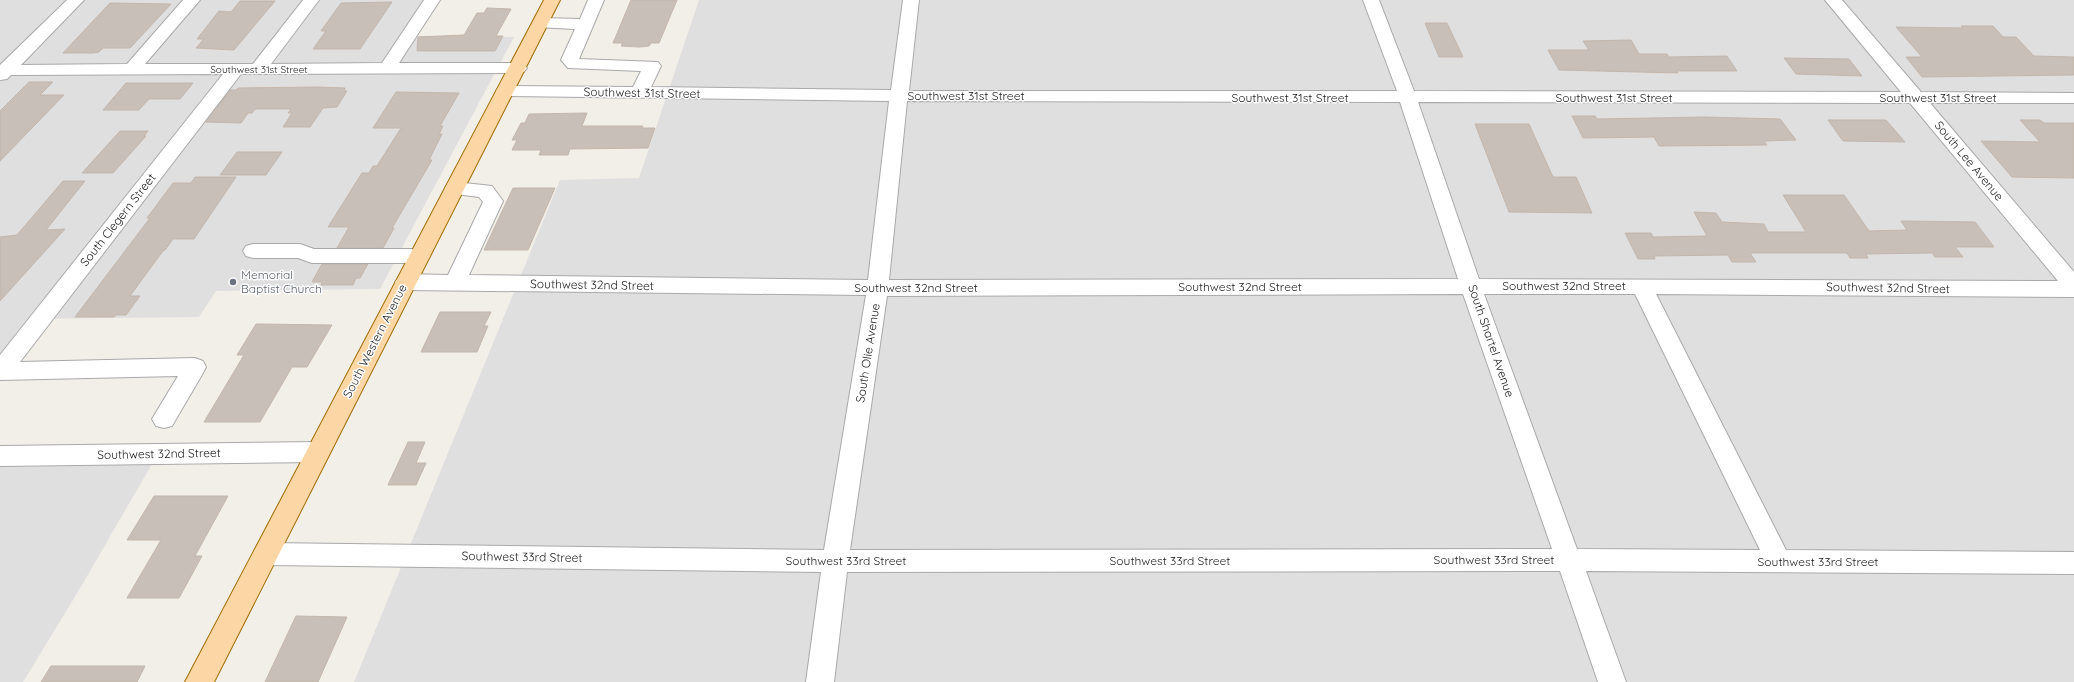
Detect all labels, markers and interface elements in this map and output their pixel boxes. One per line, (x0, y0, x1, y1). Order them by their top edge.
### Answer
street label: Southwest 31st Street (210, 63, 308, 76)
street label: Southwest 31st Street (583, 84, 701, 101)
street label: Southwest 31st Street (908, 88, 1024, 103)
street label: Southwest 31st Street (1232, 90, 1348, 105)
street label: Southwest 31st Street (1556, 90, 1672, 105)
street label: Southwest 31st Street (1880, 90, 1996, 105)
street label: South Lee Avenue (1932, 118, 2007, 204)
street label: South Clegern Street (77, 170, 159, 269)
place label: Memorial Baptist Church (241, 267, 322, 296)
street label: Southwest 32nd Street (530, 276, 654, 293)
marker: Memorial Baptist Church (228, 277, 238, 287)
street label: Southwest 32nd Street (1502, 278, 1626, 293)
street label: Southwest 32nd Street (1178, 279, 1302, 294)
street label: Southwest 32nd Street (1826, 279, 1950, 296)
street label: Southwest 32nd Street (854, 280, 978, 295)
street label: South Western Avenue (339, 281, 410, 400)
street label: South Shartel Avenue (1465, 282, 1518, 399)
street label: South Olie Avenue (852, 302, 883, 404)
street label: Southwest 32nd Street (97, 445, 221, 462)
street label: Southwest 33rd Street (462, 548, 583, 565)
street label: Southwest 33rd Street (1434, 552, 1554, 567)
street label: Southwest 33rd Street (786, 553, 906, 568)
street label: Southwest 33rd Street (1110, 553, 1230, 568)
street label: Southwest 33rd Street (1758, 554, 1878, 569)

